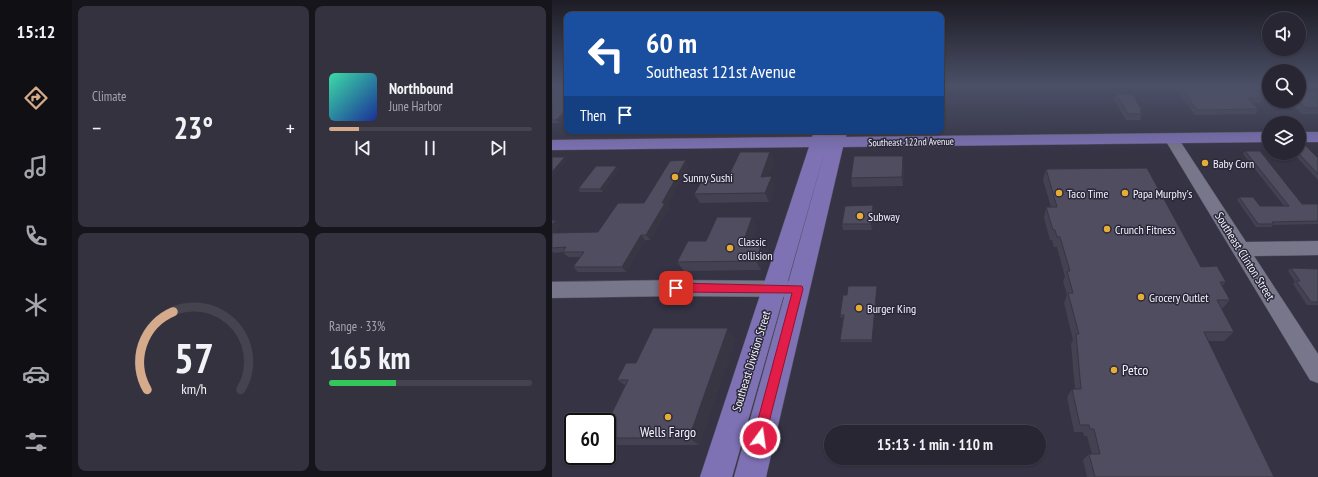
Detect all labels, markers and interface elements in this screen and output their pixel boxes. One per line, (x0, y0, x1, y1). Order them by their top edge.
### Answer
map controls (1262, 12, 1306, 160)
button: sound (1262, 12, 1306, 56)
text: 15:12 (17, 20, 55, 43)
text: 60 m (646, 24, 697, 61)
icon: left (580, 28, 632, 80)
text: Southeast 121st Avenue (646, 60, 796, 83)
button: search (1262, 64, 1306, 108)
text: Northbound (389, 79, 453, 98)
icon: directions (22, 84, 50, 112)
text: Climate (92, 88, 126, 105)
text: June Harbor (389, 98, 442, 115)
icon: arrive (614, 104, 636, 126)
text: Then (580, 106, 606, 125)
text: 23° (174, 108, 213, 147)
text: − (92, 114, 101, 142)
text: + (286, 114, 295, 142)
button: layers (1262, 116, 1306, 160)
street label: Southeast 122nd Avenue (868, 135, 954, 149)
icon: previous (352, 137, 374, 159)
icon: pause (419, 137, 441, 159)
icon: next (487, 137, 509, 159)
icon: music (22, 153, 50, 181)
place label: Baby Corn (1213, 156, 1254, 171)
marker: Baby Corn (1200, 158, 1210, 168)
place label: Sunny Sushi (683, 170, 733, 185)
marker: Sunny Sushi (670, 172, 680, 182)
place label: Taco Time (1067, 186, 1108, 201)
place label: Papa Murphy's (1133, 186, 1192, 201)
marker: Taco Time (1054, 188, 1064, 198)
marker: Papa Murphy's (1120, 188, 1130, 198)
place label: Subway (868, 209, 900, 224)
street label: Southeast Clinton Street (1212, 209, 1278, 303)
marker: Subway (855, 211, 865, 221)
icon: phone (22, 222, 50, 250)
place label: Crunch Fitness (1115, 222, 1175, 237)
marker: Crunch Fitness (1102, 224, 1112, 234)
place label: Classic collision (738, 234, 773, 263)
marker: Classic collision (725, 243, 735, 253)
pin (659, 271, 693, 305)
icon: arrive (665, 277, 687, 299)
place label: Grocery Outlet (1149, 290, 1209, 305)
icon: climate (22, 291, 50, 319)
marker: Grocery Outlet (1136, 292, 1146, 302)
place label: Burger King (867, 301, 916, 316)
marker: Burger King (854, 303, 864, 313)
street label: Southeast Division Street (729, 308, 774, 413)
text: Range · 33% (329, 318, 385, 335)
text: 57 (174, 331, 213, 384)
text: 165 km (329, 338, 410, 377)
icon: car (22, 360, 50, 388)
place label: Petco (1122, 361, 1148, 379)
marker: Petco (1109, 365, 1119, 375)
text: km/h (181, 378, 206, 397)
marker: Wells Fargo (663, 412, 673, 422)
speed limit sign: 60 (564, 413, 616, 465)
position arrow (739, 417, 781, 459)
place label: Wells Fargo (640, 423, 696, 441)
icon: filters (22, 428, 50, 456)
text: 15:13 · 1 min · 110 m (877, 435, 993, 454)

